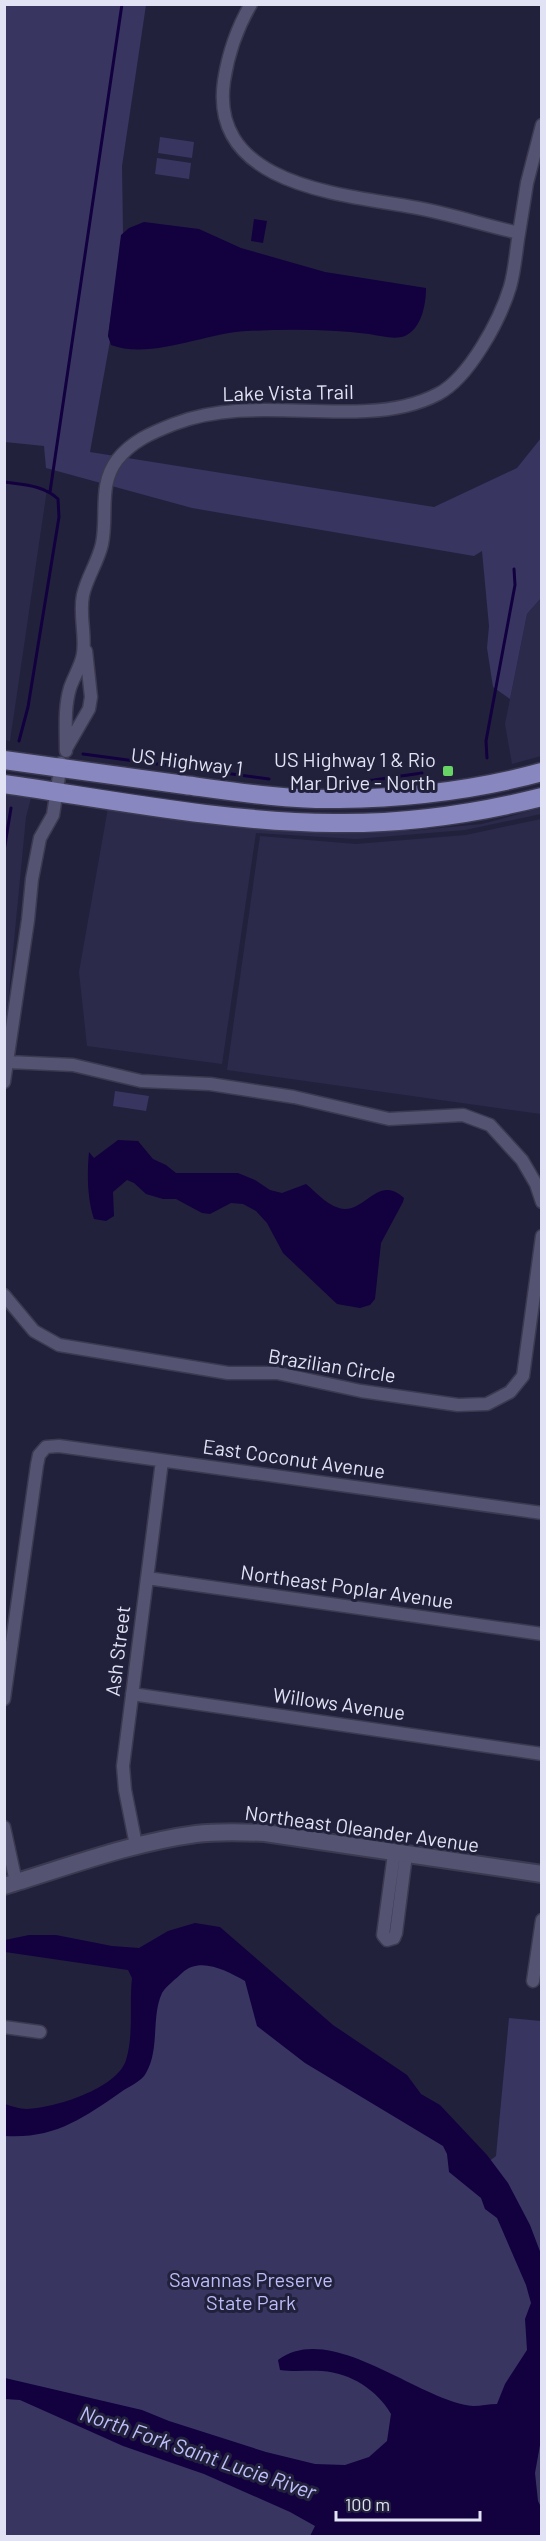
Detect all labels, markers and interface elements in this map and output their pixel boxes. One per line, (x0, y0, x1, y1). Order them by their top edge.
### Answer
street label: Lake Vista Trail (222, 379, 354, 405)
street label: US Highway 1 (130, 742, 244, 780)
place label: US Highway 1 & Rio Mar Drive - North (274, 747, 436, 794)
marker: US Highway 1 & Rio Mar Drive - North (441, 764, 455, 778)
street label: Brazilian Circle (267, 1343, 398, 1387)
street label: East Coconut Avenue (201, 1433, 387, 1483)
street label: Northeast Poplar Avenue (239, 1559, 455, 1613)
street label: Ash Street (100, 1604, 134, 1698)
street label: Willows Avenue (271, 1682, 407, 1724)
street label: Northeast Oleander Avenue (243, 1800, 481, 1856)
park label: Savannas Preserve State Park (169, 2267, 333, 2314)
water label: North Fork Saint Lucie River (77, 2399, 320, 2504)
scale bar (336, 2484, 480, 2522)
text: 100 m (345, 2493, 390, 2515)

